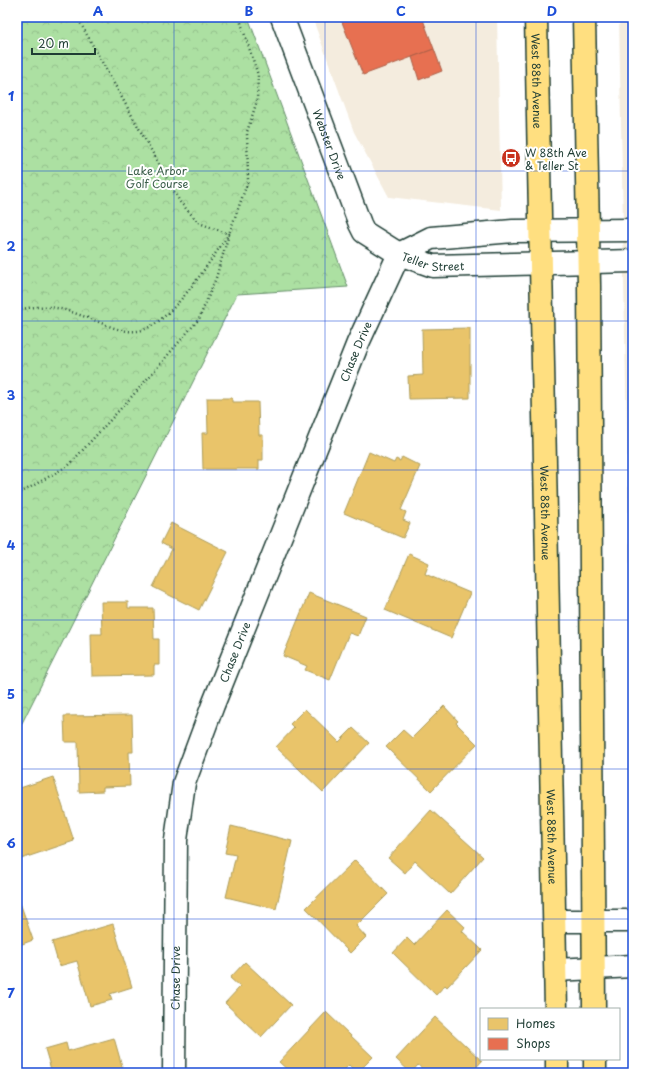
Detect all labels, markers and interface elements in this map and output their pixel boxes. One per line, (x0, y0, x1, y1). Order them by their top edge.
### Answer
text: A (93, 1, 103, 20)
text: B (245, 1, 254, 20)
text: C (396, 1, 406, 20)
text: D (547, 1, 557, 20)
scale bar (32, 30, 95, 56)
street label: West 88th Avenue (528, 33, 547, 129)
text: 20 m (38, 34, 69, 52)
text: 1 (8, 86, 14, 105)
street label: Webster Drive (309, 106, 351, 182)
place label: W 88th Ave & Teller St (525, 144, 587, 174)
bus stop icon: W 88th Ave & Teller St (500, 147, 522, 169)
park label: Lake Arbor Golf Course (126, 162, 188, 192)
text: 2 (6, 236, 16, 255)
street label: Teller Street (400, 247, 465, 275)
street label: Chase Drive (335, 318, 376, 384)
text: 3 (7, 385, 16, 404)
street label: West 88th Avenue (537, 465, 555, 561)
text: 4 (7, 535, 16, 554)
street label: Chase Drive (214, 619, 254, 685)
text: 5 (7, 684, 15, 703)
street label: West 88th Avenue (543, 789, 562, 885)
text: 6 (6, 833, 16, 852)
street label: Chase Drive (166, 946, 184, 1010)
text: 7 (7, 983, 15, 1002)
legend (480, 1008, 620, 1060)
text: Homes (516, 1014, 555, 1032)
text: Shops (516, 1034, 551, 1052)

